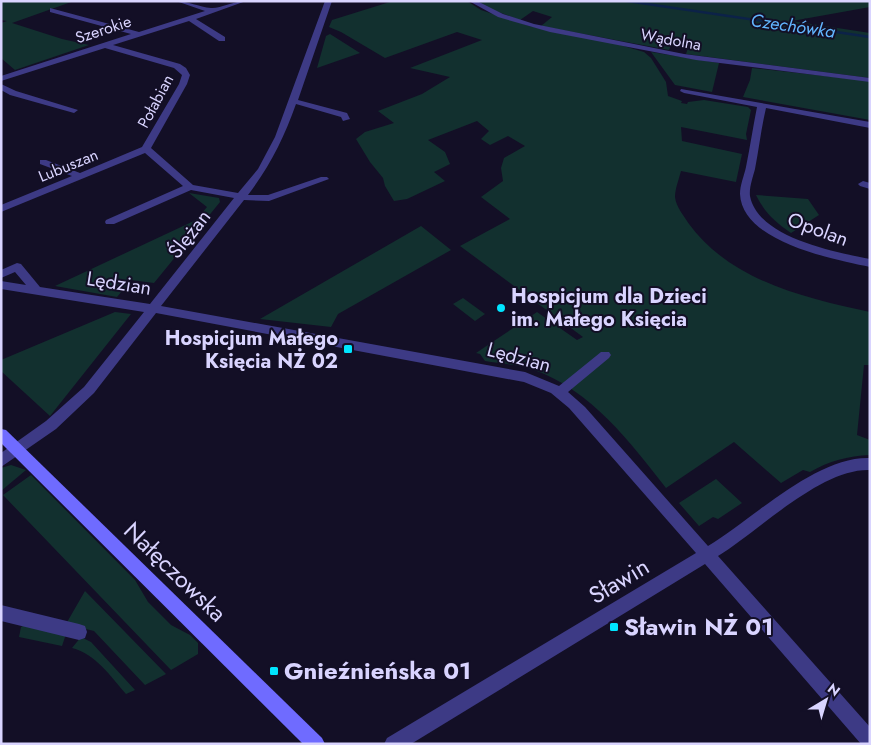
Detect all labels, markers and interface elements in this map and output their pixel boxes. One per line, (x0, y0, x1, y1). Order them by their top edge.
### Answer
water label: Czechówka (749, 7, 837, 45)
street label: Szerokie (72, 10, 134, 49)
street label: Wądolna (639, 23, 703, 56)
street label: Połabian (132, 70, 179, 132)
street label: Lubuszan (35, 143, 102, 188)
street label: Ślężan (161, 204, 218, 265)
street label: Opolan (783, 205, 852, 254)
street label: Lędzian (84, 264, 153, 303)
place label: Hospicjum dla Dzieci im. Małego Księcia (511, 282, 707, 334)
marker: Hospicjum dla Dzieci im. Małego Księcia (495, 302, 507, 314)
place label: Hospicjum Małego Księcia NŻ 02 (165, 324, 338, 376)
street label: Lędzian (484, 335, 554, 380)
marker: Hospicjum Małego Księcia NŻ 02 (342, 343, 354, 355)
street label: Nałęczowska (116, 514, 235, 630)
street label: Sławin (582, 549, 656, 612)
place label: Sławin NŻ 01 (624, 609, 773, 644)
marker: Sławin NŻ 01 (608, 621, 620, 633)
place label: Gnieźnieńska 01 (284, 653, 471, 688)
marker: Gnieźnieńska 01 (268, 665, 280, 677)
north arrow (801, 675, 851, 725)
text: N (823, 678, 845, 701)

